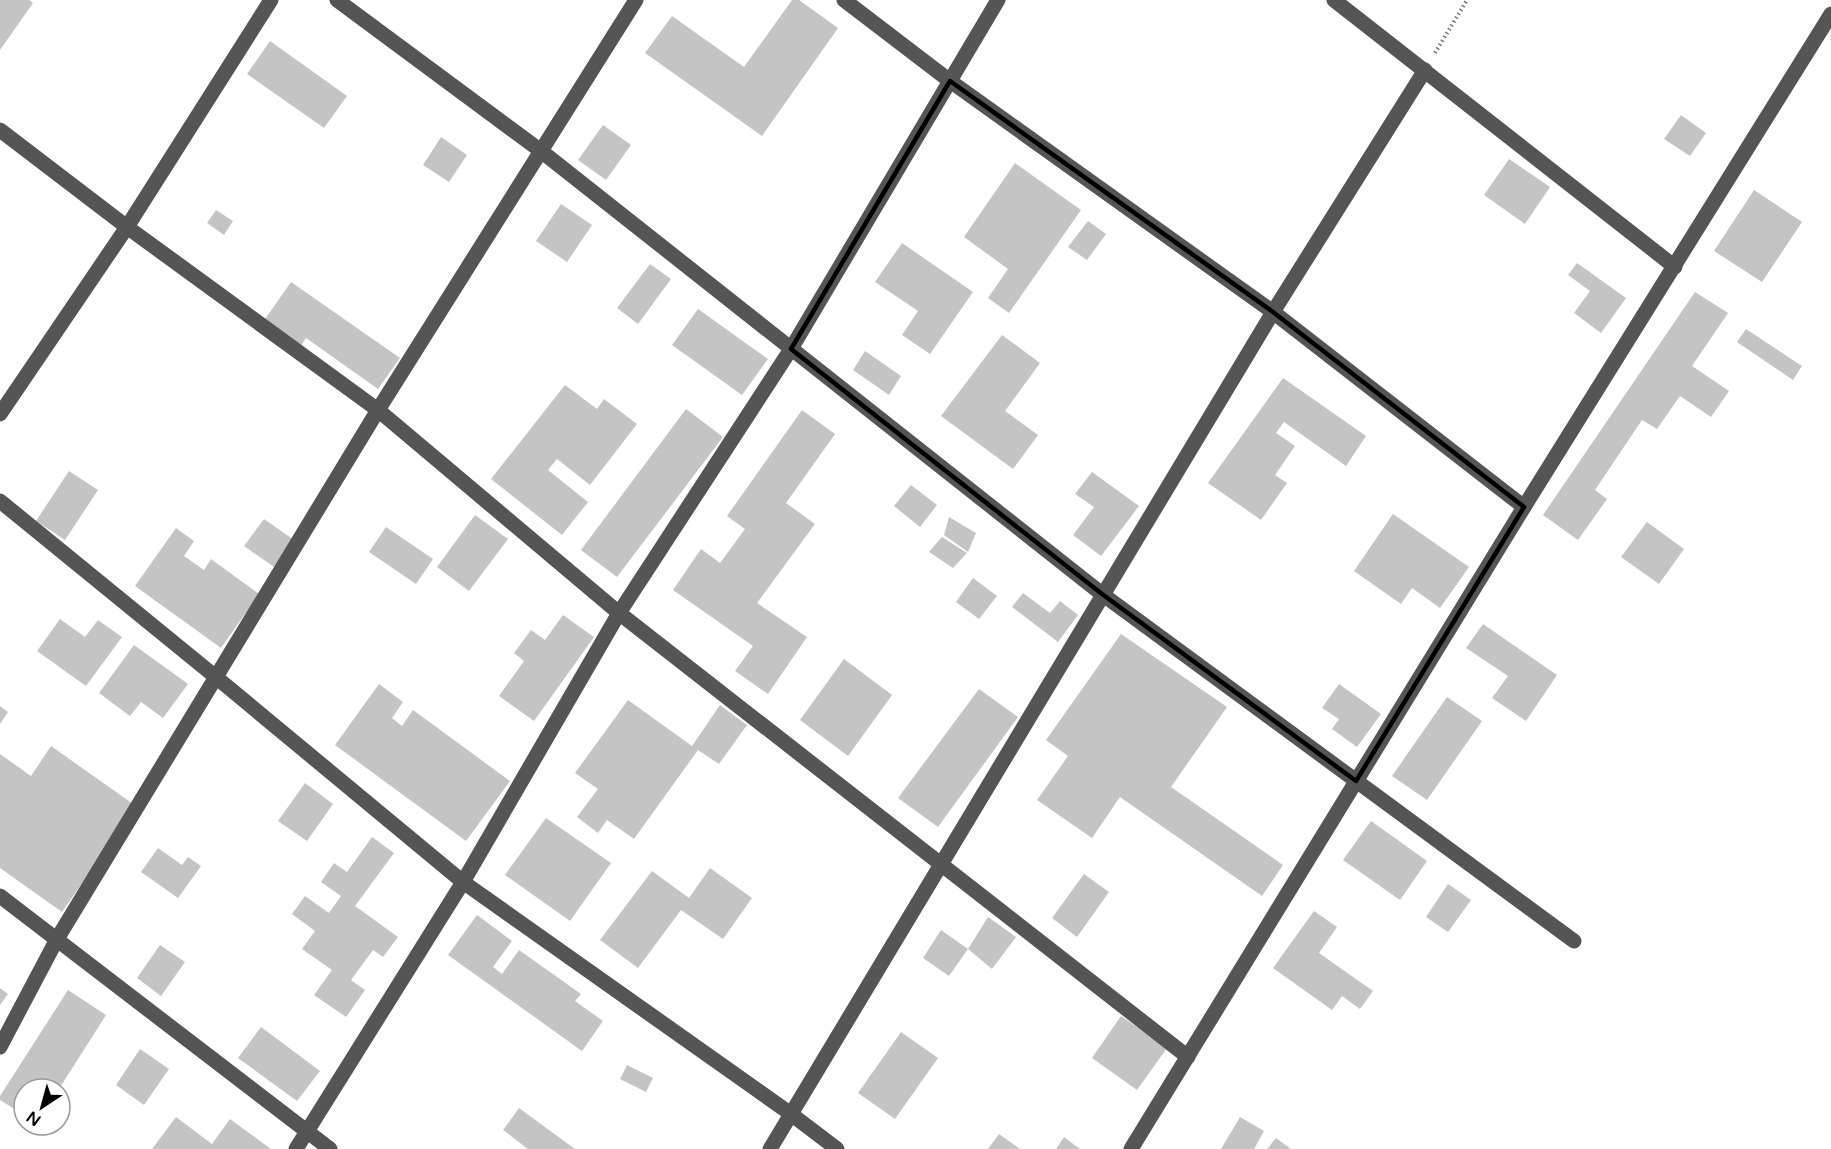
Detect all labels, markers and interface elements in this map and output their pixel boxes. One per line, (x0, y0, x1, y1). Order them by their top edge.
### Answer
north arrow (12, 1077, 72, 1137)
text: N (23, 1106, 45, 1130)

